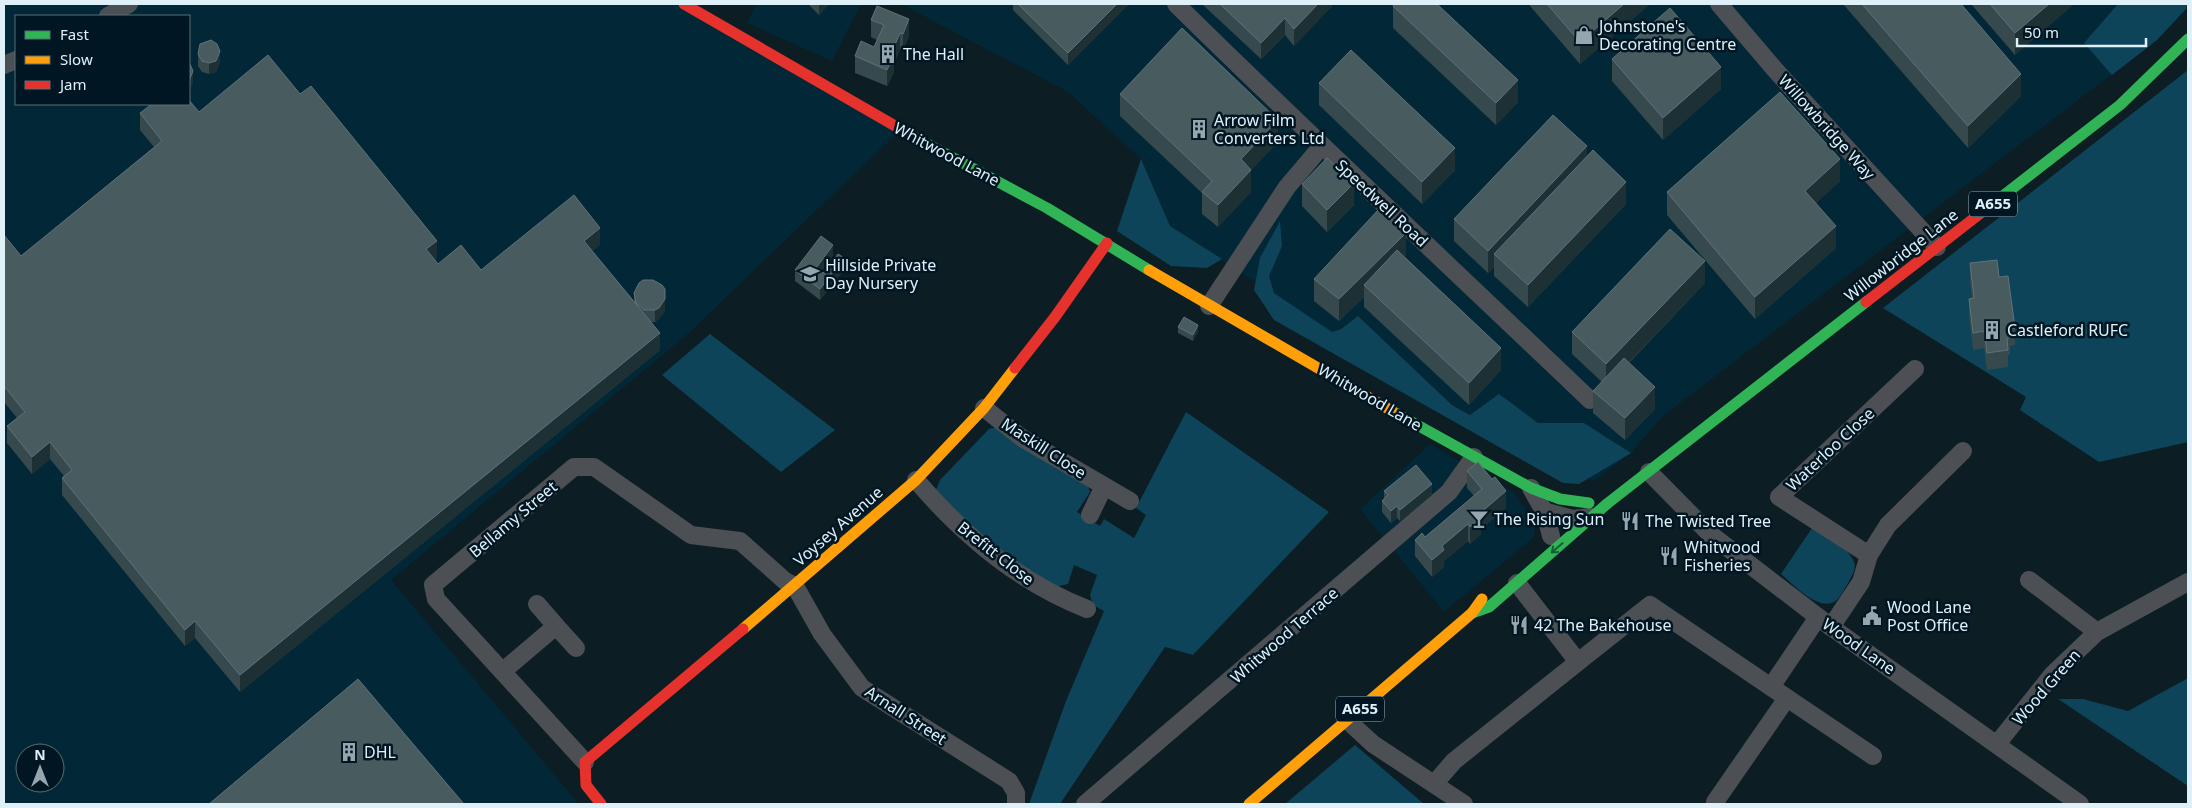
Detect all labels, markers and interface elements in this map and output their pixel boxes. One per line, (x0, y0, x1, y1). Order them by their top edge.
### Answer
legend (15, 15, 190, 105)
place label: Johnstone's Decorating Centre (1597, 15, 1736, 55)
scale bar (2017, 15, 2146, 47)
text: 50 m (2024, 22, 2059, 42)
text: Fast (60, 24, 89, 44)
shop icon: Johnstone's Decorating Centre (1573, 24, 1595, 46)
building icon: The Hall (877, 43, 899, 65)
place label: The Hall (903, 43, 964, 65)
text: Slow (60, 49, 93, 69)
street label: Willowbridge Way (1774, 70, 1881, 185)
text: Jam (58, 74, 87, 94)
place label: Arrow Film Converters Ltd (1214, 109, 1325, 149)
street label: Whitwood Lane (890, 117, 1004, 191)
building icon: Arrow Film Converters Ltd (1188, 118, 1210, 140)
street label: Speedwell Road (1331, 154, 1433, 252)
road number: A655 (1969, 192, 2017, 216)
street label: Willowbridge Lane (1839, 204, 1963, 306)
place label: Hillside Private Day Nursery (825, 254, 936, 294)
school or university icon: Hillside Private Day Nursery (799, 263, 821, 285)
building icon: Castleford RUFC (1981, 319, 2003, 341)
place label: Castleford RUFC (2007, 319, 2128, 341)
street label: Whitwood Lane (1314, 358, 1426, 436)
street label: Waterloo Close (1781, 402, 1879, 496)
street label: Maskill Close (997, 412, 1091, 484)
street label: Bellamy Street (464, 476, 562, 562)
street label: Voysey Avenue (789, 481, 887, 571)
bar icon: The Rising Sun (1468, 508, 1490, 530)
place label: The Rising Sun (1494, 508, 1604, 530)
restaurant icon: The Twisted Tree (1619, 510, 1641, 532)
place label: The Twisted Tree (1645, 510, 1771, 532)
street label: Brefitt Close (953, 516, 1039, 590)
place label: Whitwood Fisheries (1684, 536, 1760, 576)
one-way arrow (1550, 542, 1563, 554)
restaurant icon: Whitwood Fisheries (1658, 545, 1680, 567)
street label: Whitwood Terrace (1225, 582, 1343, 688)
place label: Wood Lane Post Office (1887, 596, 1971, 636)
public building icon: Wood Lane Post Office (1861, 605, 1883, 627)
street label: Wood Lane (1818, 613, 1900, 679)
restaurant icon: 42 The Bakehouse (1508, 614, 1530, 636)
place label: 42 The Bakehouse (1534, 614, 1672, 636)
street label: Wood Green (2007, 644, 2085, 730)
street label: Arnall Street (861, 681, 951, 750)
road number: A655 (1336, 696, 1384, 722)
building icon: DHL (338, 741, 360, 763)
place label: DHL (364, 741, 396, 763)
north arrow (15, 743, 65, 793)
text: N (34, 745, 46, 764)

